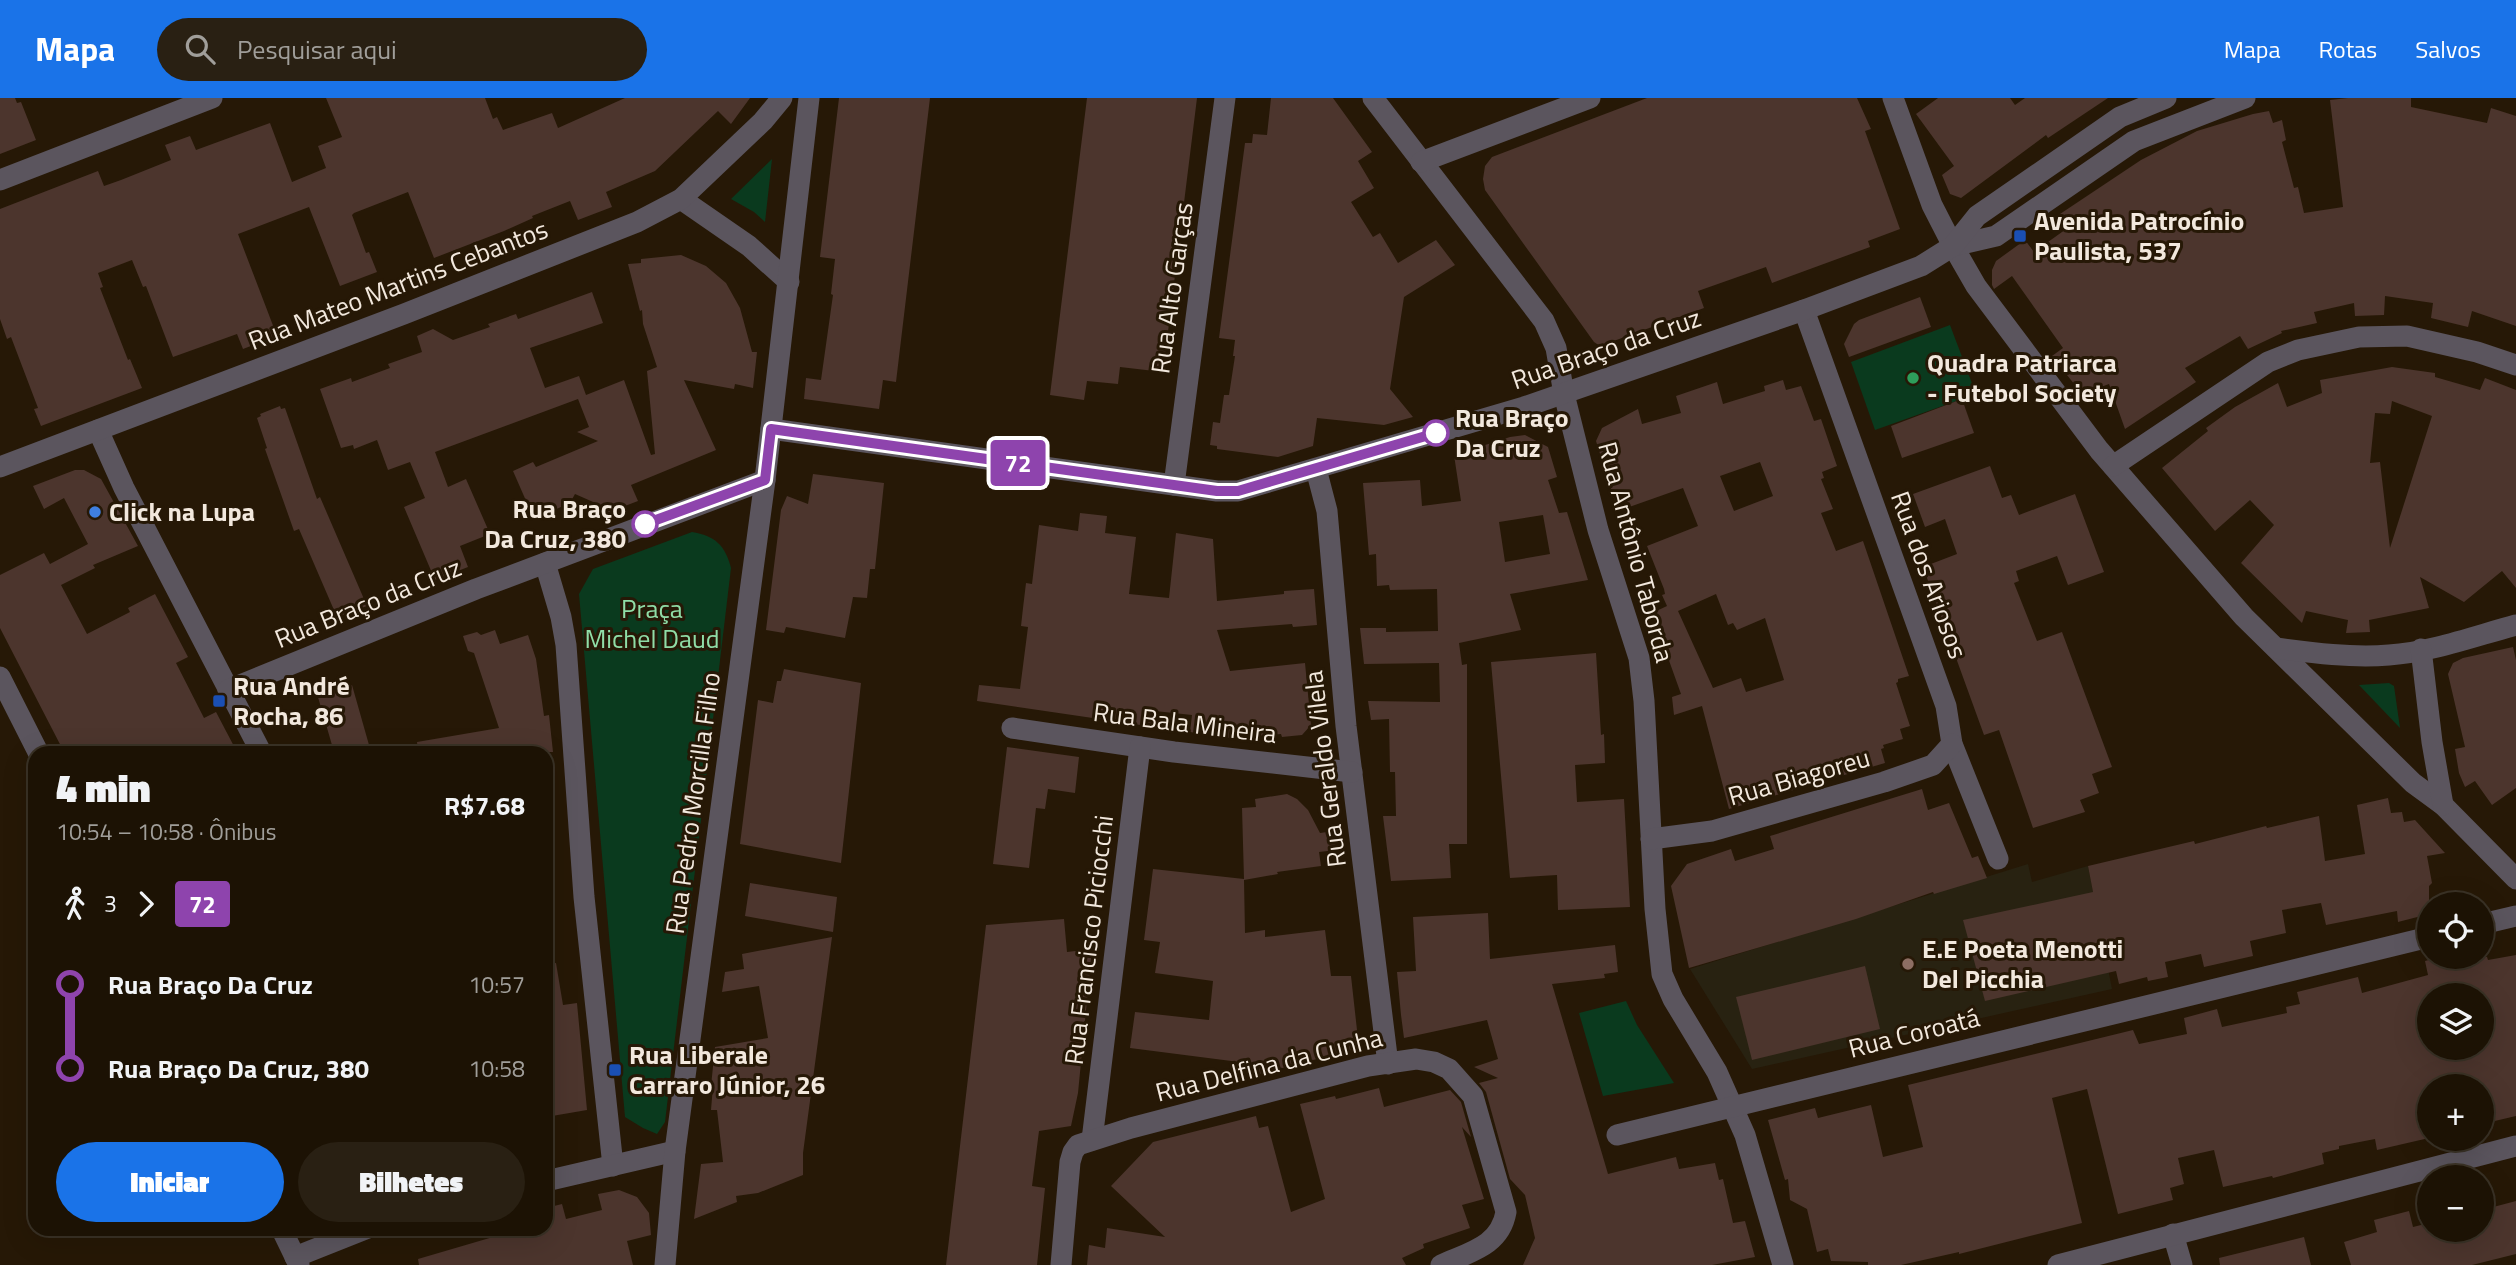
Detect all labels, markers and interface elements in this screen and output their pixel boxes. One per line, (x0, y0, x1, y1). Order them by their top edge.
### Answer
search box (157, 18, 647, 81)
text: Mapa (35, 24, 115, 74)
icon: search (181, 30, 219, 68)
text: Pesquisar aqui (237, 30, 397, 69)
text: Mapa (2224, 31, 2280, 67)
text: Rotas (2318, 31, 2377, 67)
text: Salvos (2415, 31, 2481, 67)
street label: Rua Alto Garças (1140, 200, 1203, 376)
place label: Avenida Patrocínio Paulista, 537 (2034, 201, 2244, 270)
street label: Rua Mateo Martins Cebantos (242, 209, 553, 360)
marker: Avenida Patrocínio Paulista, 537 (2012, 228, 2028, 244)
street label: Rua Braço da Cruz (1506, 298, 1706, 399)
place label: Quadra Patriarca - Futebol Society (1927, 343, 2117, 412)
marker: Quadra Patriarca - Futebol Society (1905, 370, 1921, 386)
place label: Rua Braço Da Cruz (1455, 398, 1569, 467)
marker: Rua Braço Da Cruz (1423, 420, 1449, 446)
street label: Rua Antônio Taborda (1588, 437, 1685, 667)
line badge: 72 (986, 440, 1050, 486)
text: 72 (1005, 445, 1031, 481)
street label: Rua dos Ariosos (1881, 486, 1978, 664)
place label: Rua Braço Da Cruz, 380 (484, 489, 626, 558)
place label: Click na Lupa (109, 492, 255, 531)
marker: Click na Lupa (87, 504, 103, 520)
marker: Rua Braço Da Cruz, 380 (632, 511, 658, 537)
street label: Rua Braço da Cruz (269, 547, 467, 658)
park label: Praça Michel Daud (584, 589, 720, 658)
place label: Rua André Rocha, 86 (233, 666, 350, 735)
street label: Rua Geraldo Vilela (1293, 668, 1356, 870)
street label: Rua Pedro Morcilla Filho (655, 670, 730, 936)
street label: Rua Bala Mineira (1091, 692, 1279, 753)
marker: Rua André Rocha, 86 (211, 693, 227, 709)
street label: Rua Biagoreu (1723, 738, 1874, 815)
text: 4 min (56, 759, 150, 817)
text: R$7.68 (444, 786, 525, 825)
street label: Rua Francisco Piciocchi (1054, 813, 1123, 1067)
text: 10:54 – 10:58 · Ônibus (56, 814, 276, 849)
icon: walk (56, 885, 94, 923)
icon: forward (127, 885, 165, 923)
text: 3 (104, 886, 117, 921)
text: 72 (189, 886, 216, 922)
map controls (2417, 892, 2494, 1242)
button: locate (2417, 892, 2494, 969)
place label: E.E Poeta Menotti Del Picchia (1922, 929, 2123, 998)
marker: E.E Poeta Menotti Del Picchia (1900, 956, 1916, 972)
text: Rua Braço Da Cruz (108, 965, 313, 1004)
text: 10:57 (468, 967, 525, 1002)
button: layers (2417, 983, 2494, 1060)
street label: Rua Coroatá (1844, 997, 1983, 1068)
street label: Rua Delfina da Cunha (1151, 1017, 1386, 1112)
place label: Rua Liberale Carraro Júnior, 26 (629, 1035, 825, 1104)
text: Rua Braço Da Cruz, 380 (108, 1049, 369, 1088)
text: 10:58 (468, 1051, 525, 1086)
marker: Rua Liberale Carraro Júnior, 26 (607, 1062, 623, 1078)
button: + (2417, 1074, 2494, 1151)
button: Iniciar (56, 1142, 284, 1222)
button: Bilhetes (298, 1142, 525, 1222)
button: − (2417, 1165, 2494, 1242)

